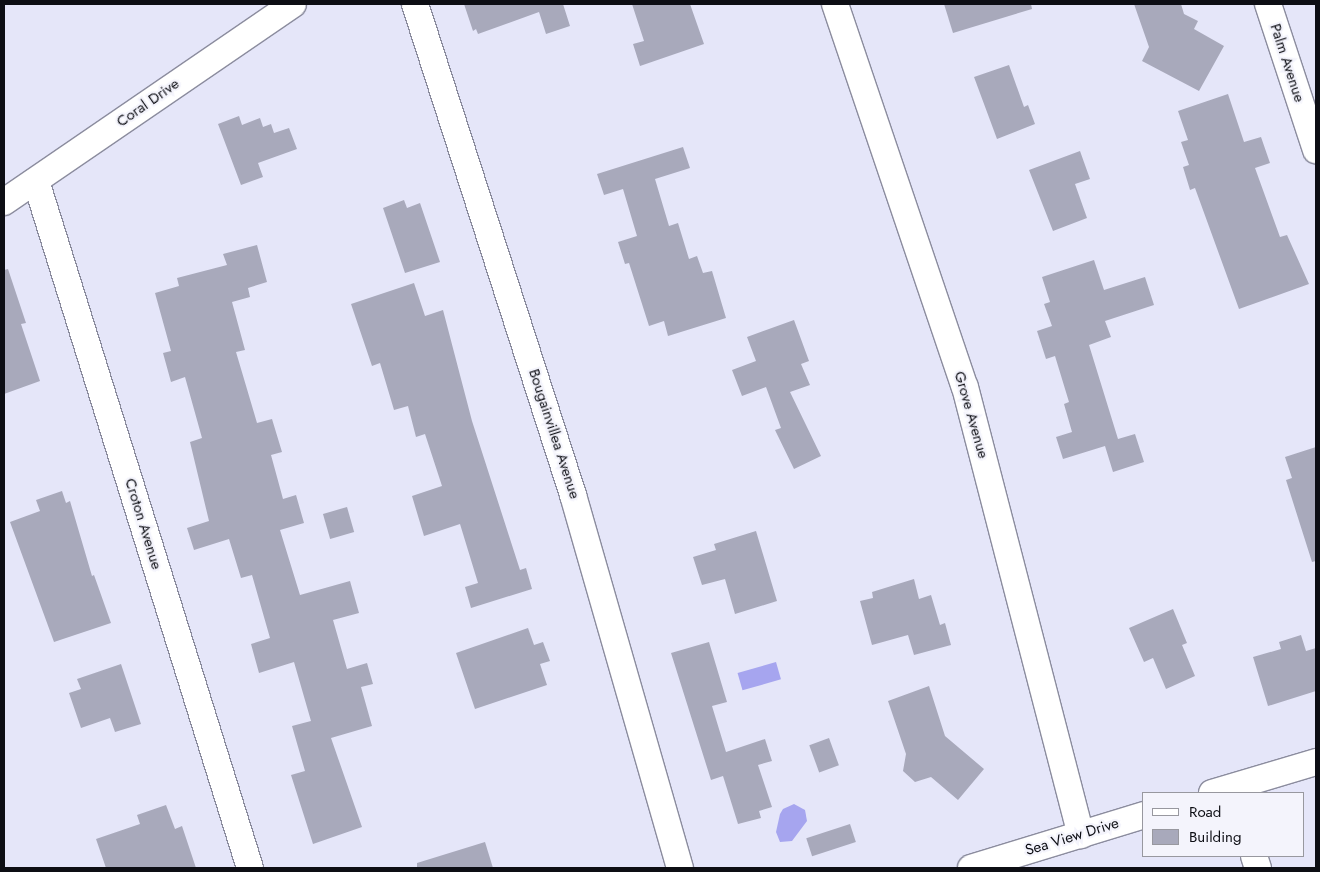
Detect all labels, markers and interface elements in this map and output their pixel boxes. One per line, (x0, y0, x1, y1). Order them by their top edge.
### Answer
street label: Palm Avenue (1266, 22, 1308, 104)
street label: Coral Drive (113, 75, 183, 131)
street label: Bougainvillea Avenue (525, 367, 583, 501)
street label: Grove Avenue (950, 369, 992, 461)
street label: Croton Avenue (121, 476, 165, 572)
legend (1142, 792, 1305, 857)
text: Road (1189, 801, 1221, 823)
street label: Sea View Drive (1023, 814, 1121, 860)
text: Building (1189, 826, 1241, 848)

